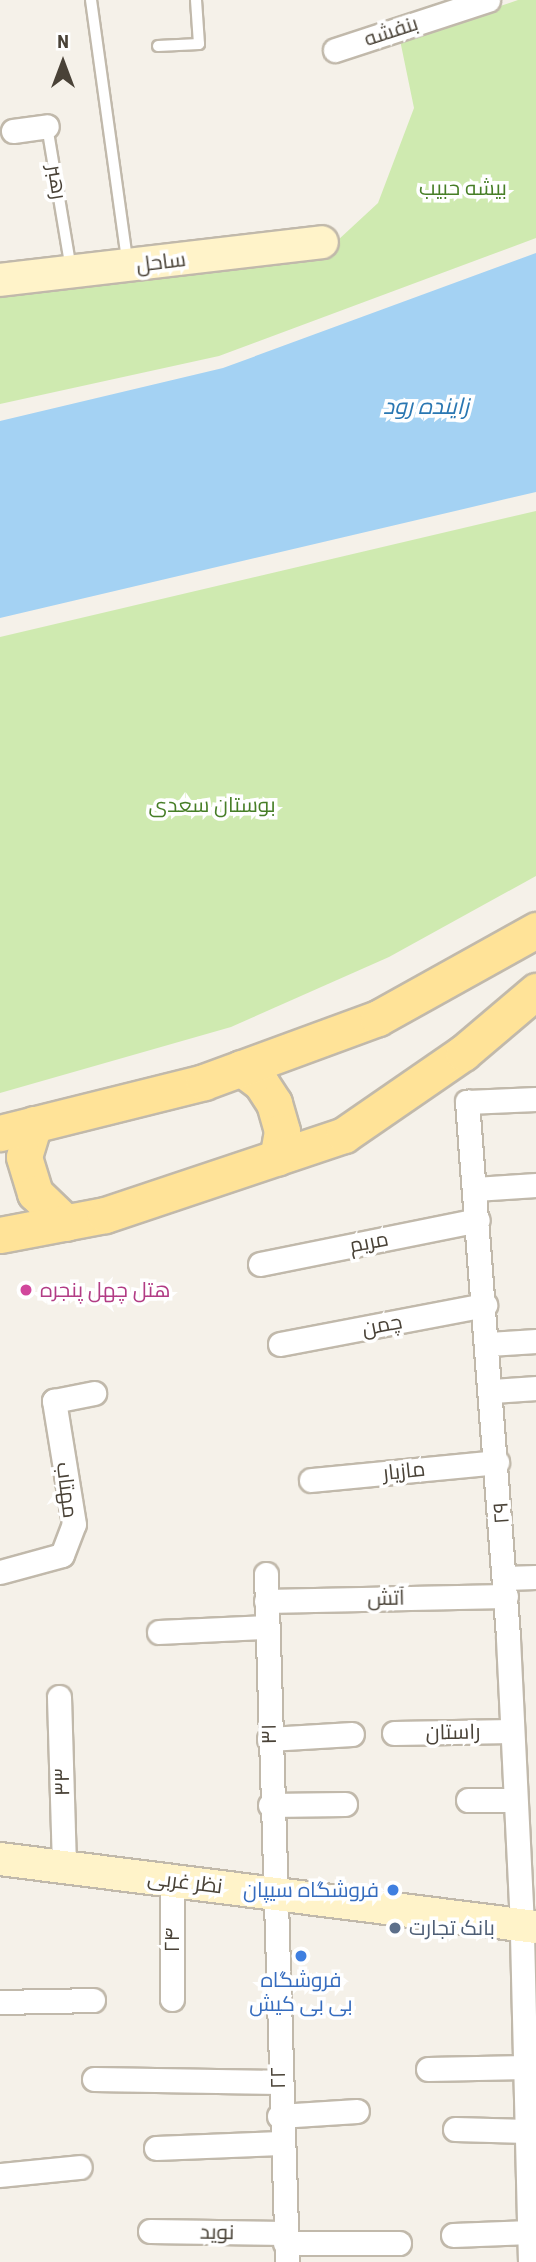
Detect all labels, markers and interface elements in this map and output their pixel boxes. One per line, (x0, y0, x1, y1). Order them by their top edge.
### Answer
street label: بنفشه (361, 10, 421, 52)
north arrow (28, 28, 98, 98)
text: N (57, 30, 69, 53)
street label: رهبر (42, 163, 72, 201)
park label: بیشه حبیب (419, 175, 507, 201)
street label: ساحل (135, 246, 187, 278)
water label: زاینده رود (383, 393, 469, 421)
park label: بوستان سعدی (148, 792, 276, 818)
street label: مریم (347, 1226, 391, 1258)
place label: هتل چهل پنجره (40, 1277, 170, 1303)
marker: هتل چهل پنجره (18, 1282, 34, 1298)
street label: چمن (360, 1309, 404, 1341)
street label: مازیار (382, 1456, 426, 1486)
street label: مهتاب (51, 1461, 83, 1519)
street label: ۲۹ (488, 1501, 514, 1525)
street label: آتش (367, 1585, 405, 1611)
street label: راستان (425, 1719, 481, 1745)
street label: ۳۱ (256, 1723, 282, 1745)
street label: ۳۳ (49, 1768, 75, 1796)
street label: نظر غربی (146, 1865, 224, 1899)
place label: فروشگاه سیپان (243, 1877, 379, 1903)
marker: فروشگاه سیپان (385, 1882, 401, 1898)
place label: بانک تجارت (409, 1915, 495, 1941)
marker: بانک تجارت (387, 1920, 403, 1936)
street label: ۲۴ (159, 1927, 185, 1953)
marker: فروشگاه بی بی کیش (293, 1948, 309, 1964)
place label: فروشگاه بی بی کیش (249, 1967, 353, 2017)
street label: ۲۲ (265, 2067, 291, 2089)
street label: نوید (199, 2219, 235, 2245)

